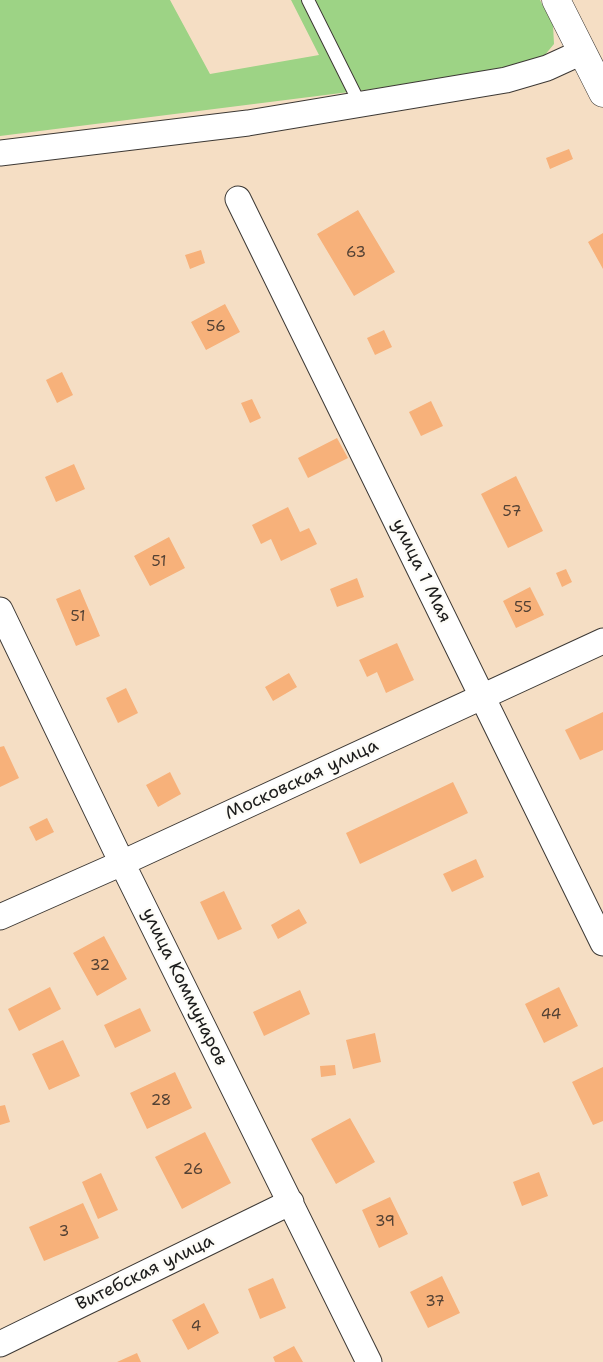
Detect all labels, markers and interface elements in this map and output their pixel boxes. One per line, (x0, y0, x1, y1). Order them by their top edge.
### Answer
house number: 63 (346, 244, 366, 262)
house number: 56 (206, 318, 226, 336)
house number: 57 (503, 503, 521, 521)
street label: улица 1 Мая (387, 516, 455, 626)
house number: 51 (152, 553, 166, 571)
house number: 55 (514, 599, 532, 617)
house number: 51 (71, 608, 85, 626)
street label: Московская улица (222, 735, 382, 825)
street label: улица Коммунаров (136, 905, 232, 1069)
house number: 32 (90, 957, 110, 975)
house number: 44 (541, 1006, 561, 1024)
house number: 28 (151, 1092, 171, 1110)
house number: 26 (183, 1161, 203, 1179)
house number: 39 (375, 1213, 395, 1231)
house number: 3 (59, 1223, 69, 1241)
street label: Витебская улица (73, 1230, 217, 1316)
house number: 37 (425, 1293, 445, 1311)
house number: 4 (191, 1318, 201, 1336)

